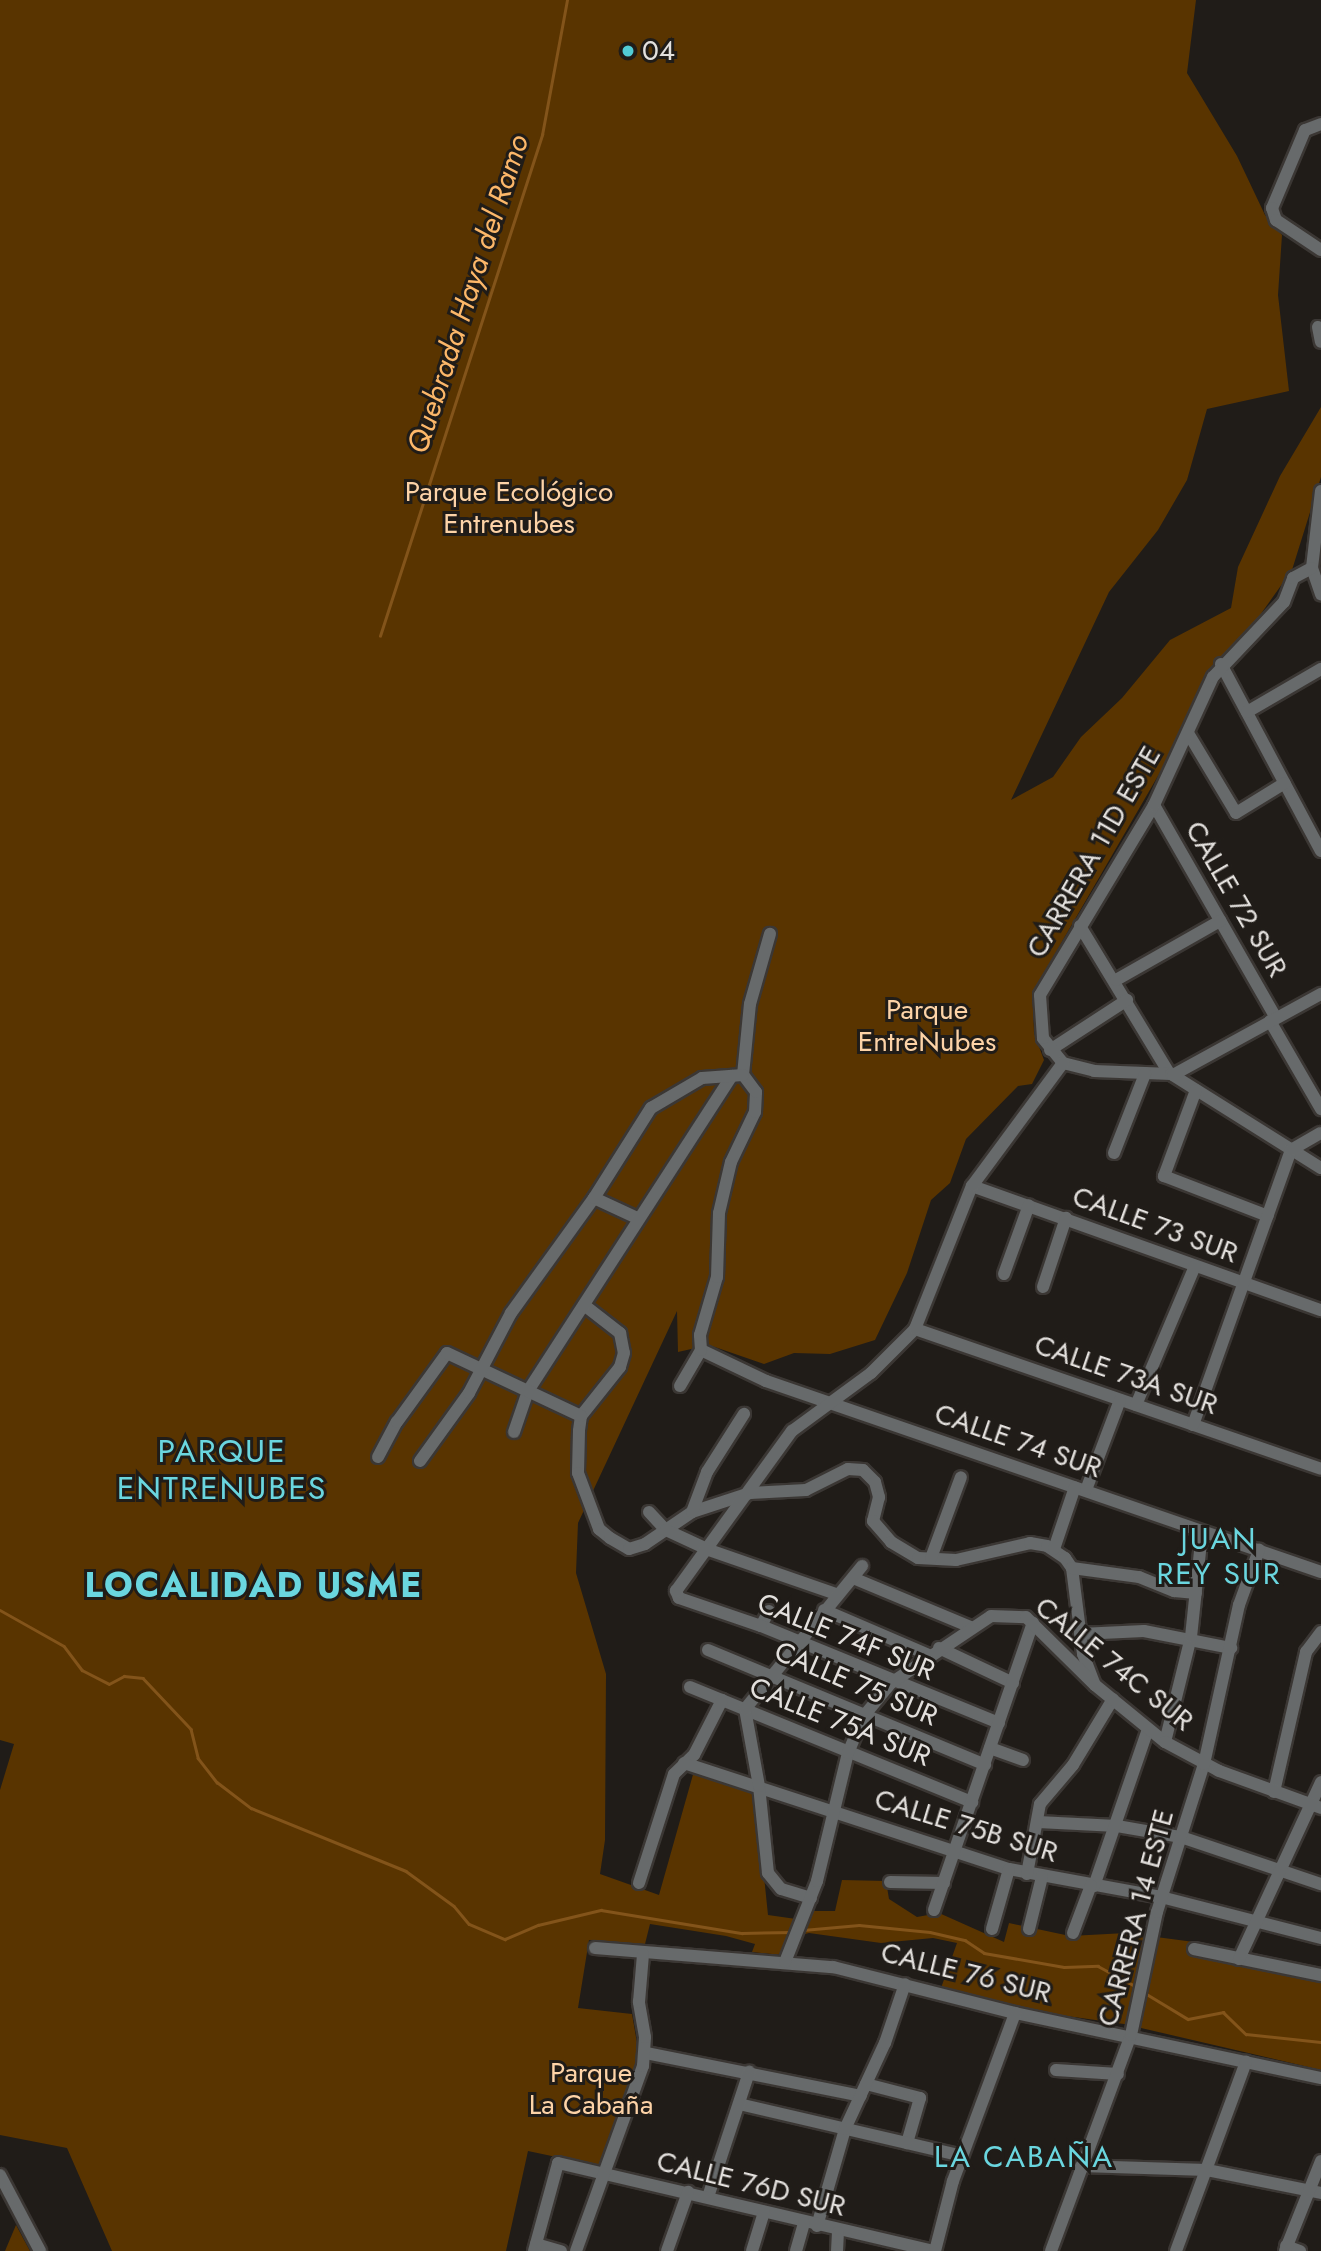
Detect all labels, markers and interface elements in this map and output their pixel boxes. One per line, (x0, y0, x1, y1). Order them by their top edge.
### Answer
place label: 04 (642, 34, 675, 68)
marker: 04 (620, 43, 636, 59)
water label: Quebrada Haya del Ramo (399, 130, 537, 458)
park label: Parque Ecológico Entrenubes (405, 475, 613, 541)
street label: CARRERA 11D ESTE (1020, 740, 1168, 964)
street label: CALLE 72 SUR (1178, 815, 1294, 983)
park label: Parque EntreNubes (858, 993, 996, 1059)
street label: CALLE 73 SUR (1068, 1180, 1242, 1270)
street label: CALLE 73A SUR (1030, 1328, 1222, 1422)
street label: CALLE 74 SUR (930, 1397, 1106, 1485)
district label: PARQUE ENTRENUBES (118, 1433, 326, 1508)
district label: JUAN REY SUR (1157, 1521, 1281, 1592)
district label: LOCALIDAD USME (86, 1564, 422, 1606)
street label: CALLE 74F SUR (752, 1586, 940, 1688)
street label: CALLE 74C SUR (1028, 1590, 1200, 1738)
street label: CALLE 75 SUR (769, 1635, 943, 1733)
street label: CALLE 75A SUR (745, 1670, 935, 1774)
street label: CALLE 75B SUR (871, 1782, 1061, 1870)
street label: CARRERA 14 ESTE (1091, 1806, 1181, 2030)
street label: CALLE 76 SUR (878, 1936, 1054, 2010)
park label: Parque La Cabaña (529, 2056, 653, 2122)
district label: LA CABAÑA (935, 2139, 1113, 2175)
street label: CALLE 76D SUR (653, 2144, 849, 2224)

